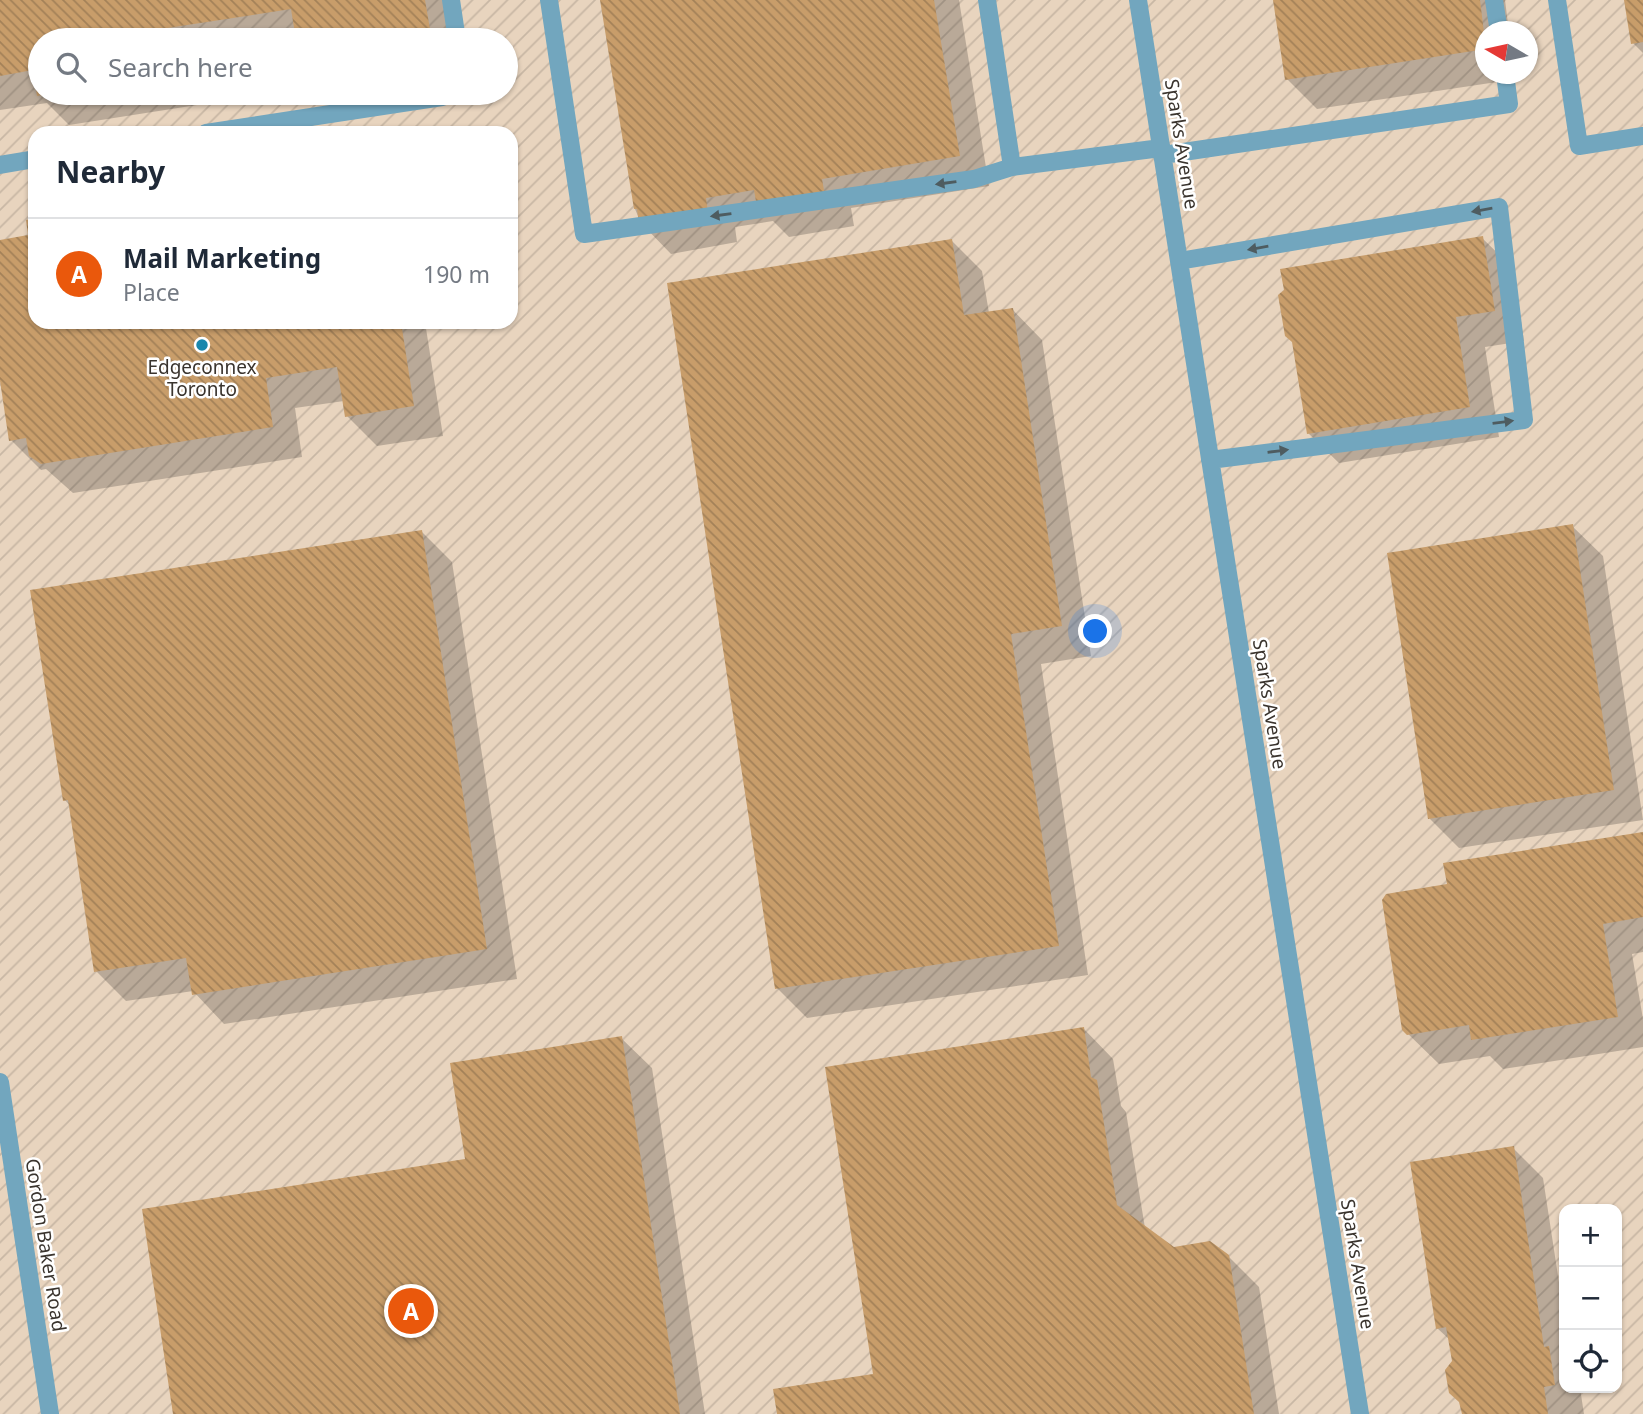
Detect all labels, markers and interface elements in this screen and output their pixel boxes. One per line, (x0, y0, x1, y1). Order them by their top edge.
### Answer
north arrow (1475, 21, 1538, 84)
search box (28, 28, 518, 105)
icon: search (52, 48, 90, 86)
text: Search here (108, 49, 253, 85)
street label: Sparks Avenue (1159, 77, 1205, 211)
text: Nearby (56, 151, 165, 192)
one-way arrow (935, 177, 957, 188)
one-way arrow (1471, 205, 1493, 216)
one-way arrow (709, 209, 731, 220)
text: Mail Marketing (123, 240, 321, 276)
one-way arrow (1247, 243, 1269, 254)
text: A (71, 258, 87, 290)
text: 190 m (423, 258, 490, 290)
text: Place (123, 276, 180, 308)
marker: Edgeconnex Toronto (194, 337, 210, 353)
place label: Edgeconnex Toronto (147, 354, 257, 402)
one-way arrow (1493, 417, 1515, 428)
one-way arrow (1267, 446, 1289, 457)
your location (1078, 614, 1112, 648)
street label: Sparks Avenue (1247, 637, 1293, 771)
street label: Gordon Baker Road (19, 1157, 73, 1333)
street label: Sparks Avenue (1335, 1197, 1381, 1331)
map controls (1559, 1204, 1622, 1393)
button: + (1559, 1204, 1622, 1267)
button: − (1559, 1267, 1622, 1330)
pin: A (388, 1285, 434, 1337)
button: locate (1559, 1330, 1622, 1393)

